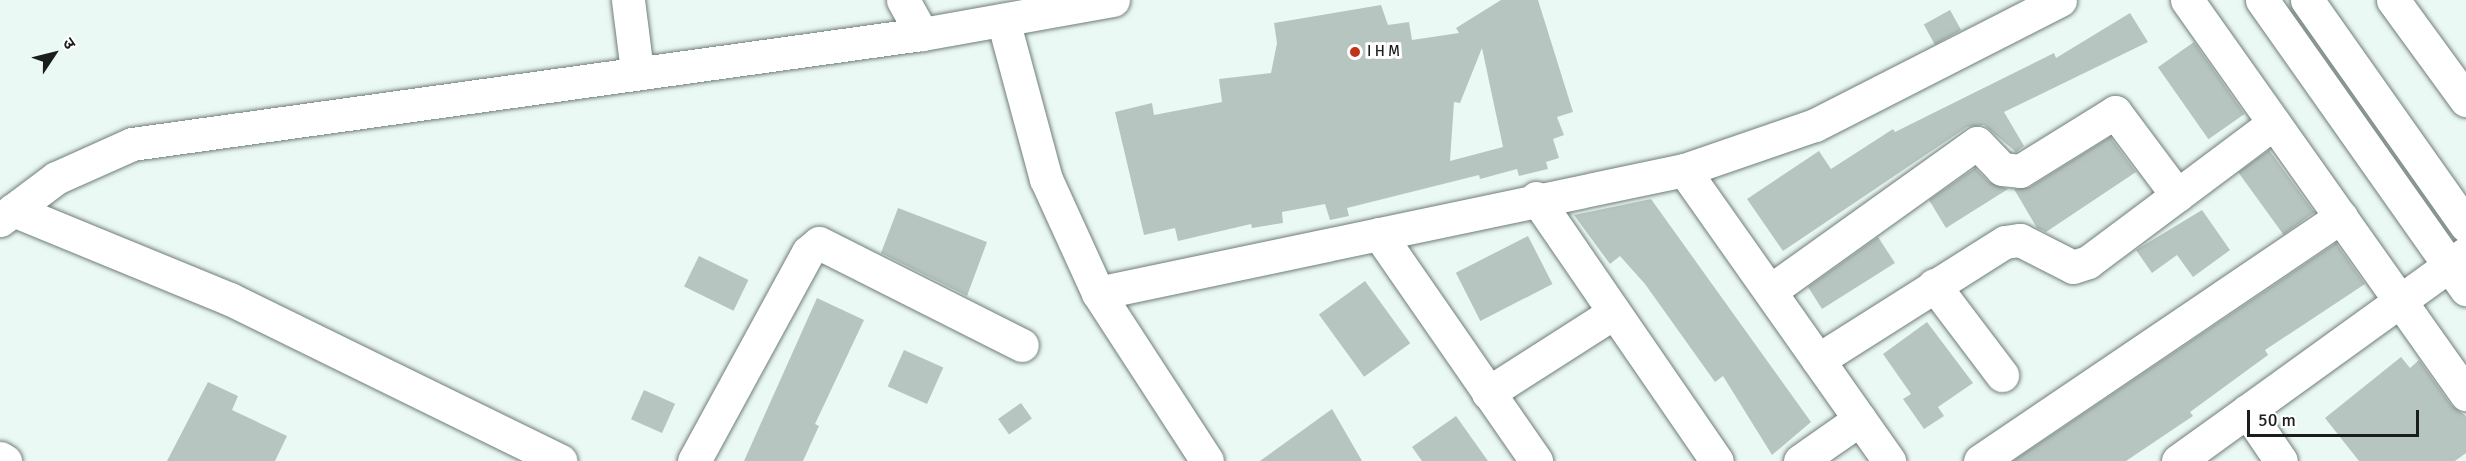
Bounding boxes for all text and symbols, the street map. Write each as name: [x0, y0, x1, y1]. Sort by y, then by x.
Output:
north arrow: [24, 24, 84, 84]
text: उ: [58, 34, 80, 53]
place label: I H M: [1367, 43, 1400, 61]
marker: I H M: [1348, 45, 1362, 59]
scale bar: [2250, 398, 2422, 436]
text: 50 m: [2258, 409, 2296, 431]

